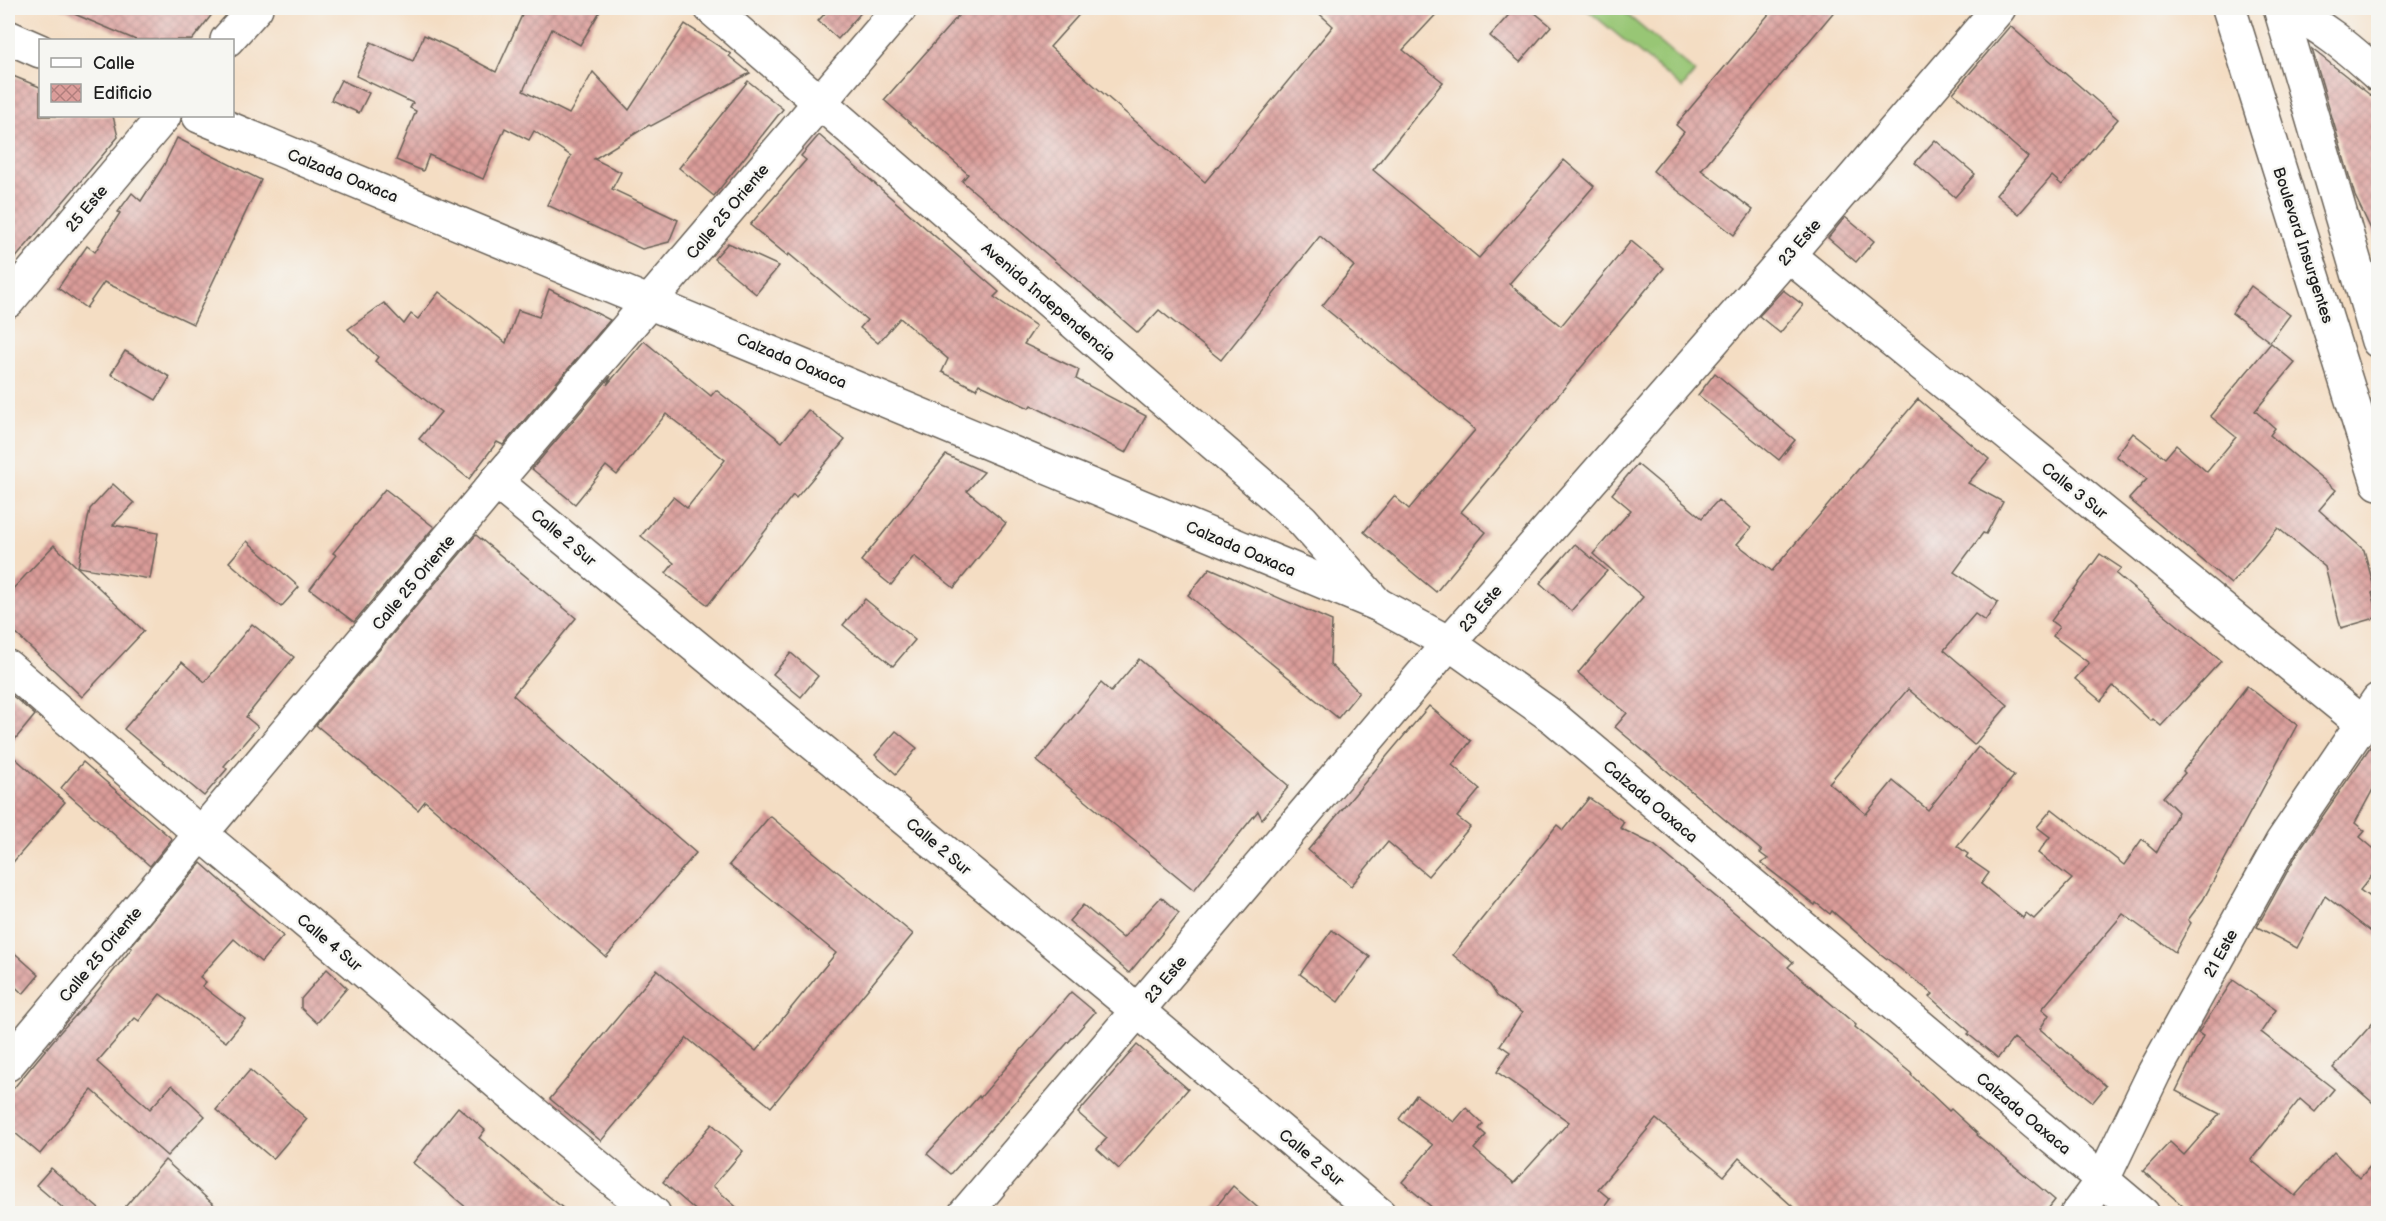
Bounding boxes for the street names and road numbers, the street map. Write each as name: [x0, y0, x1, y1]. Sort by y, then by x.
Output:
street label: Calzada Oaxaca: [284, 146, 401, 207]
street label: Calle 25 Oriente: [683, 160, 774, 263]
street label: Boulevard Insurgentes: [2268, 165, 2337, 326]
street label: 25 Este: [62, 181, 113, 236]
street label: 23 Este: [1775, 215, 1826, 270]
street label: Avenida Independencia: [977, 239, 1119, 365]
street label: Calzada Oaxaca: [734, 330, 849, 393]
street label: Calle 3 Sur: [2037, 459, 2111, 524]
street label: Calle 2 Sur: [527, 505, 600, 571]
street label: Calzada Oaxaca: [1183, 518, 1298, 581]
street label: Calle 25 Oriente: [369, 531, 460, 634]
street label: 23 Este: [1456, 581, 1507, 636]
street label: Calzada Oaxaca: [1599, 757, 1701, 847]
street label: Calle 2 Sur: [902, 814, 975, 880]
street label: Calle 25 Oriente: [56, 903, 147, 1006]
street label: Calle 4 Sur: [293, 910, 366, 976]
street label: 21 Este: [2200, 926, 2242, 981]
street label: 23 Este: [1141, 952, 1192, 1007]
street label: Calzada Oaxaca: [1972, 1069, 2074, 1159]
street label: Calle 2 Sur: [1275, 1125, 1348, 1191]

